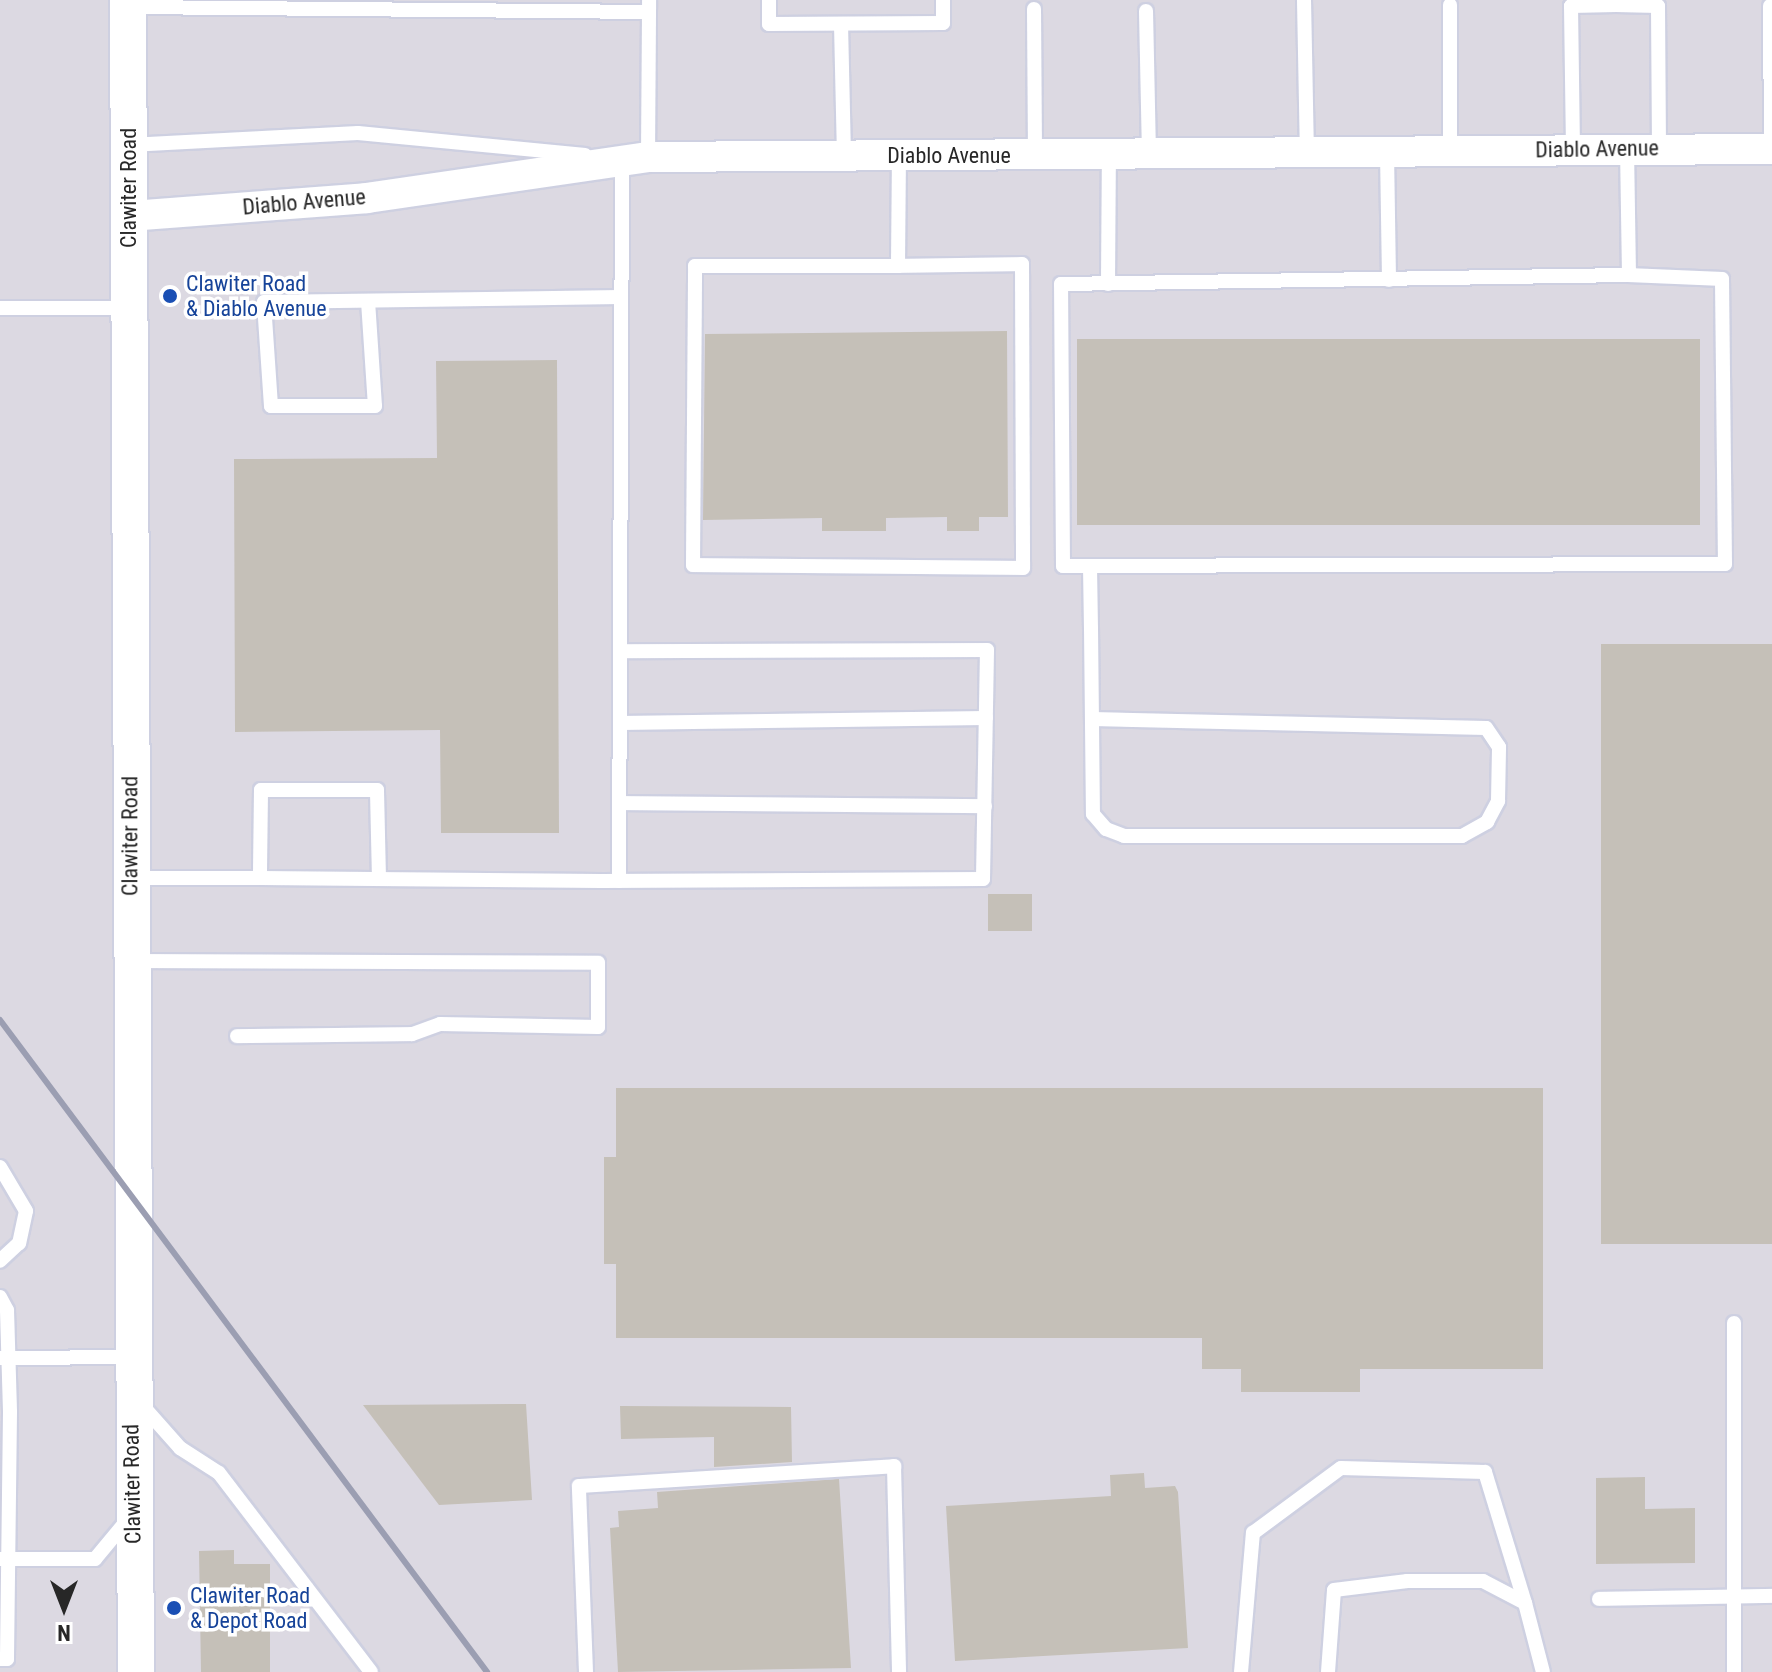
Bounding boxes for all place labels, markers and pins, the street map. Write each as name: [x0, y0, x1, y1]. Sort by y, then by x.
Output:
place label: Clawiter Road & Diablo Avenue: [186, 270, 326, 322]
marker: Clawiter Road & Diablo Avenue: [161, 287, 179, 305]
place label: Clawiter Road & Depot Road: [190, 1582, 310, 1634]
marker: Clawiter Road & Depot Road: [165, 1599, 183, 1617]

